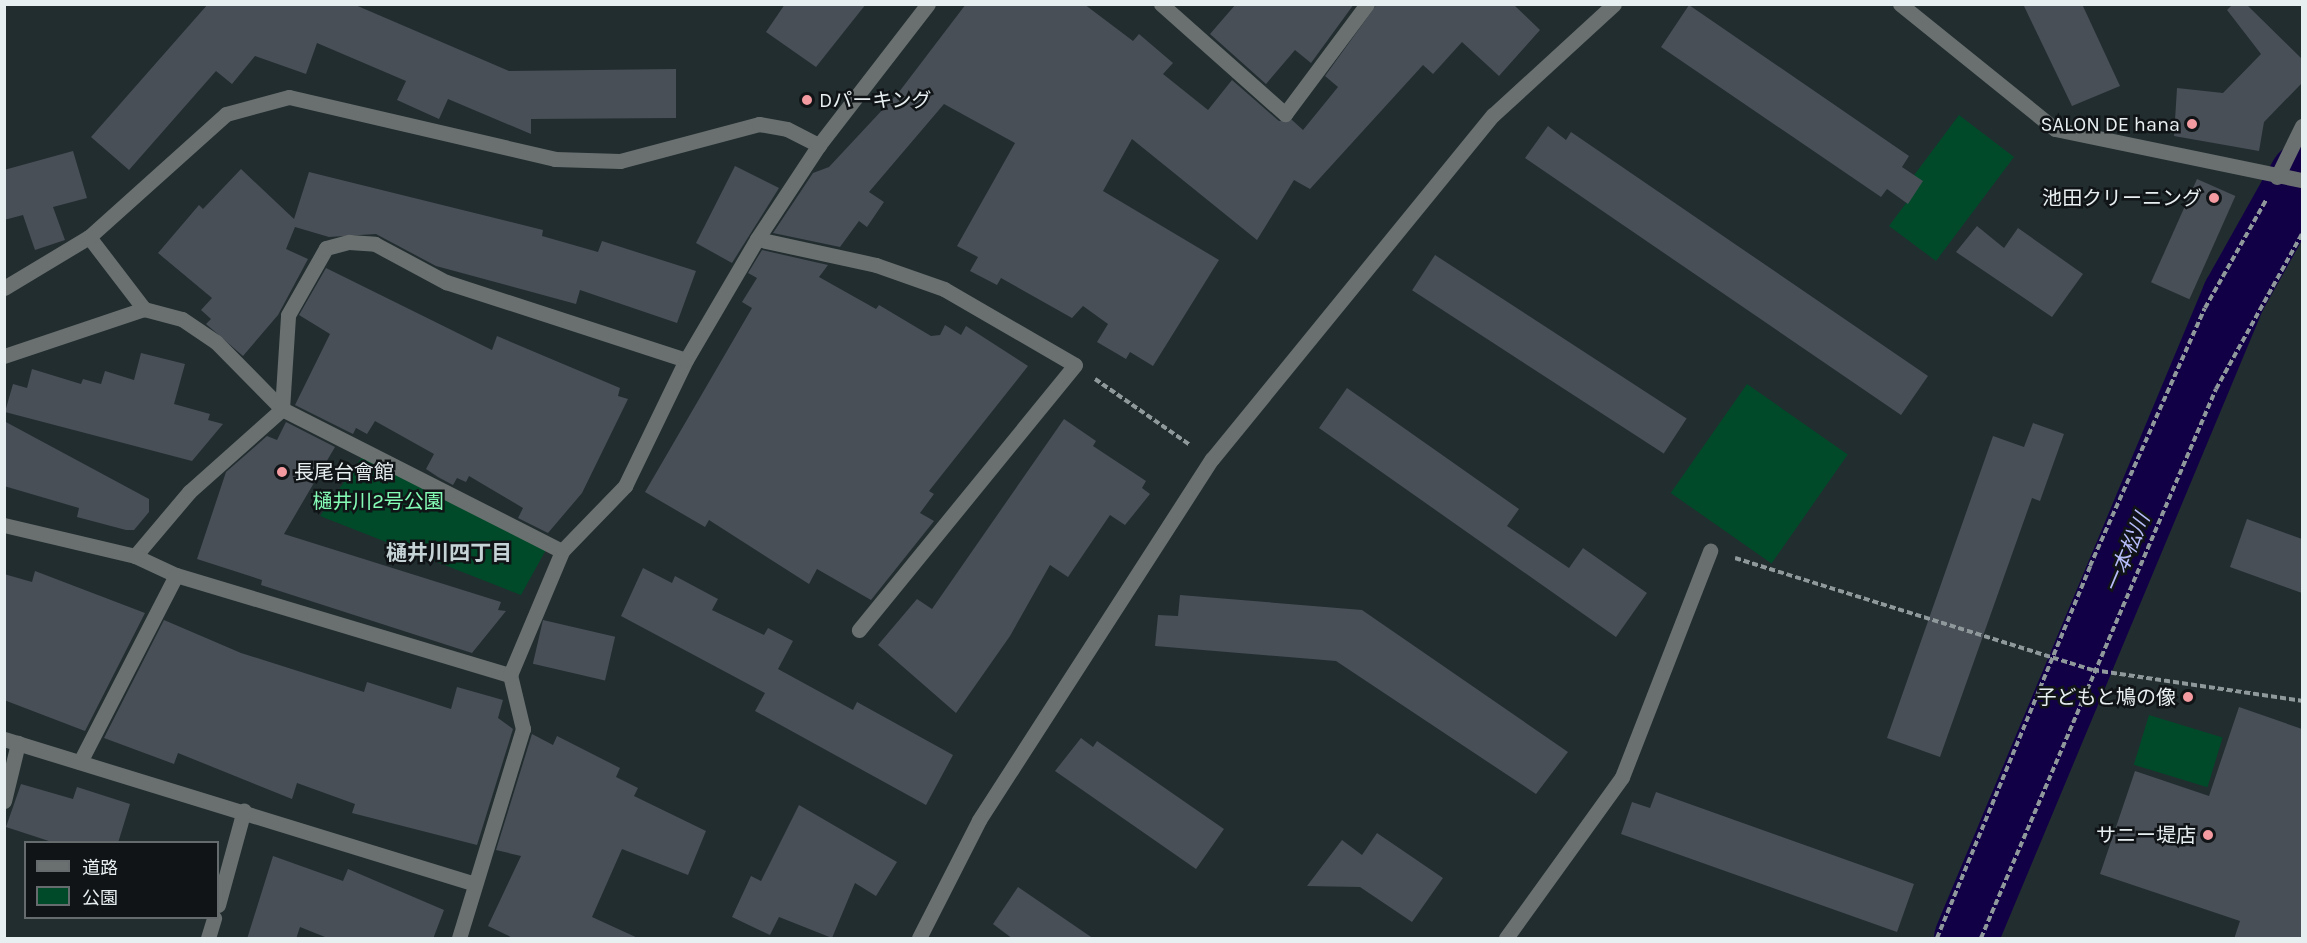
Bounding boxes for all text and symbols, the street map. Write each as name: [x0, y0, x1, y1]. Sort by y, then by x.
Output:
place label: Dパーキング: [819, 88, 932, 112]
marker: Dパーキング: [800, 93, 814, 107]
place label: SALON DE hana: [2040, 112, 2180, 136]
marker: SALON DE hana: [2185, 117, 2199, 131]
place label: 池田クリーニング: [2042, 186, 2202, 210]
marker: 池田クリーニング: [2207, 191, 2221, 205]
place label: 長尾台會館: [294, 460, 394, 484]
marker: 長尾台會館: [275, 465, 289, 479]
park label: 樋井川2号公園: [312, 489, 444, 513]
water label: 一本松川: [2099, 509, 2155, 597]
district label: 樋井川四丁目: [386, 540, 512, 566]
place label: 子どもと鳩の像: [2036, 685, 2176, 709]
marker: 子どもと鳩の像: [2181, 690, 2195, 704]
place label: サニー堤店: [2096, 823, 2196, 847]
marker: サニー堤店: [2201, 828, 2215, 842]
legend: [24, 841, 219, 919]
text: 道路: [82, 857, 118, 879]
text: 公園: [82, 887, 118, 909]

